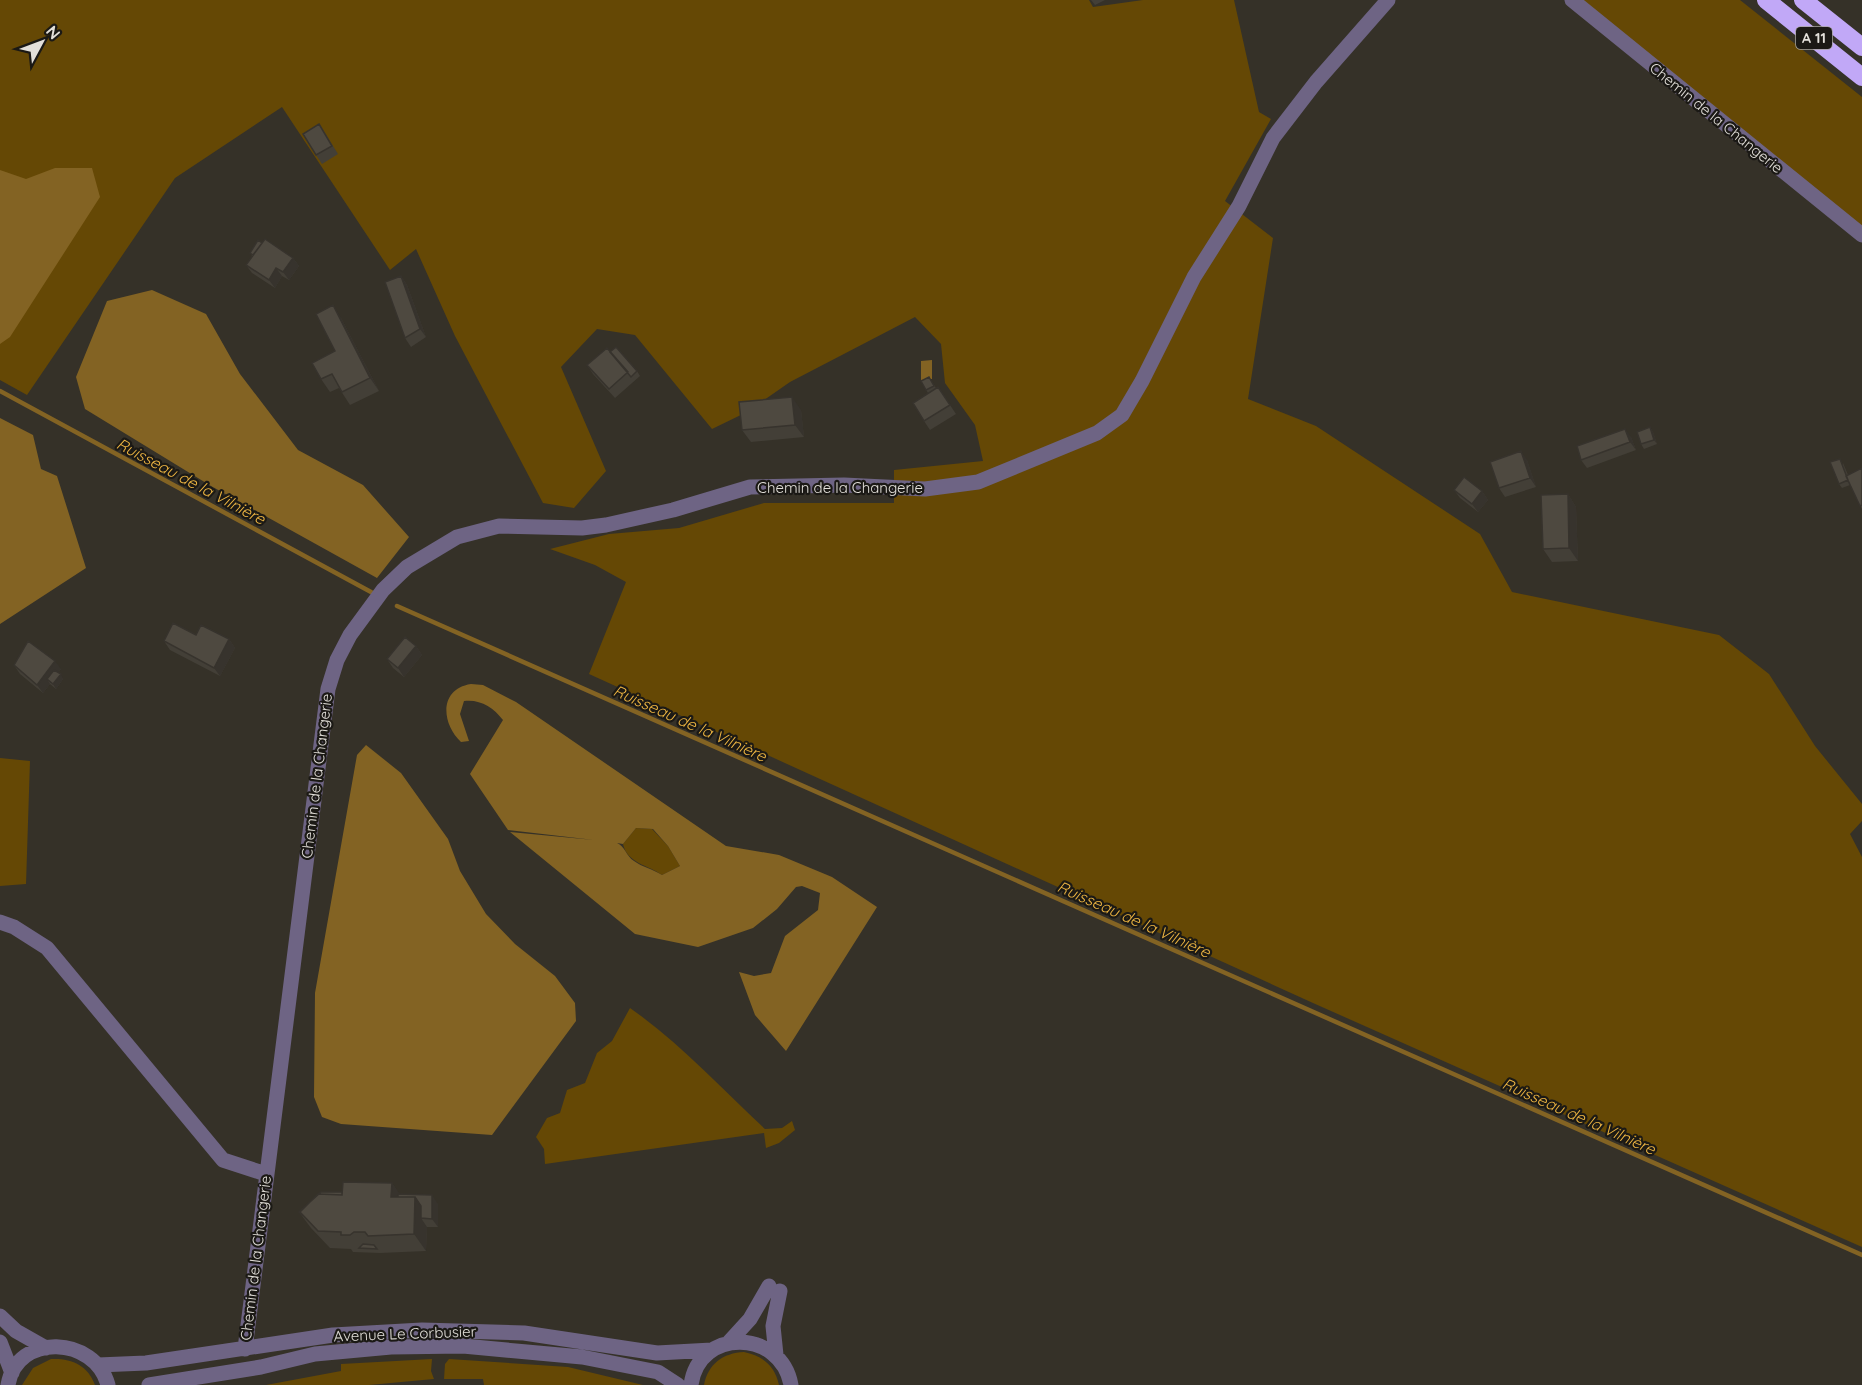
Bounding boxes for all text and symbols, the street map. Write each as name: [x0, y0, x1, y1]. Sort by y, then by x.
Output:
north arrow: [12, 12, 72, 72]
text: N: [42, 21, 65, 43]
road number: A 11: [1796, 27, 1832, 49]
street label: Chemin de la Changerie: [1646, 58, 1787, 177]
water label: Ruisseau de la Vilnière: [113, 433, 270, 529]
street label: Chemin de la Changerie: [757, 478, 923, 497]
water label: Ruisseau de la Vilnière: [610, 680, 770, 766]
street label: Chemin de la Changerie: [297, 692, 336, 859]
water label: Ruisseau de la Vilnière: [1054, 876, 1214, 962]
water label: Ruisseau de la Vilnière: [1499, 1073, 1659, 1159]
street label: Chemin de la Changerie: [236, 1174, 275, 1341]
street label: Avenue Le Corbusier: [333, 1322, 477, 1345]

